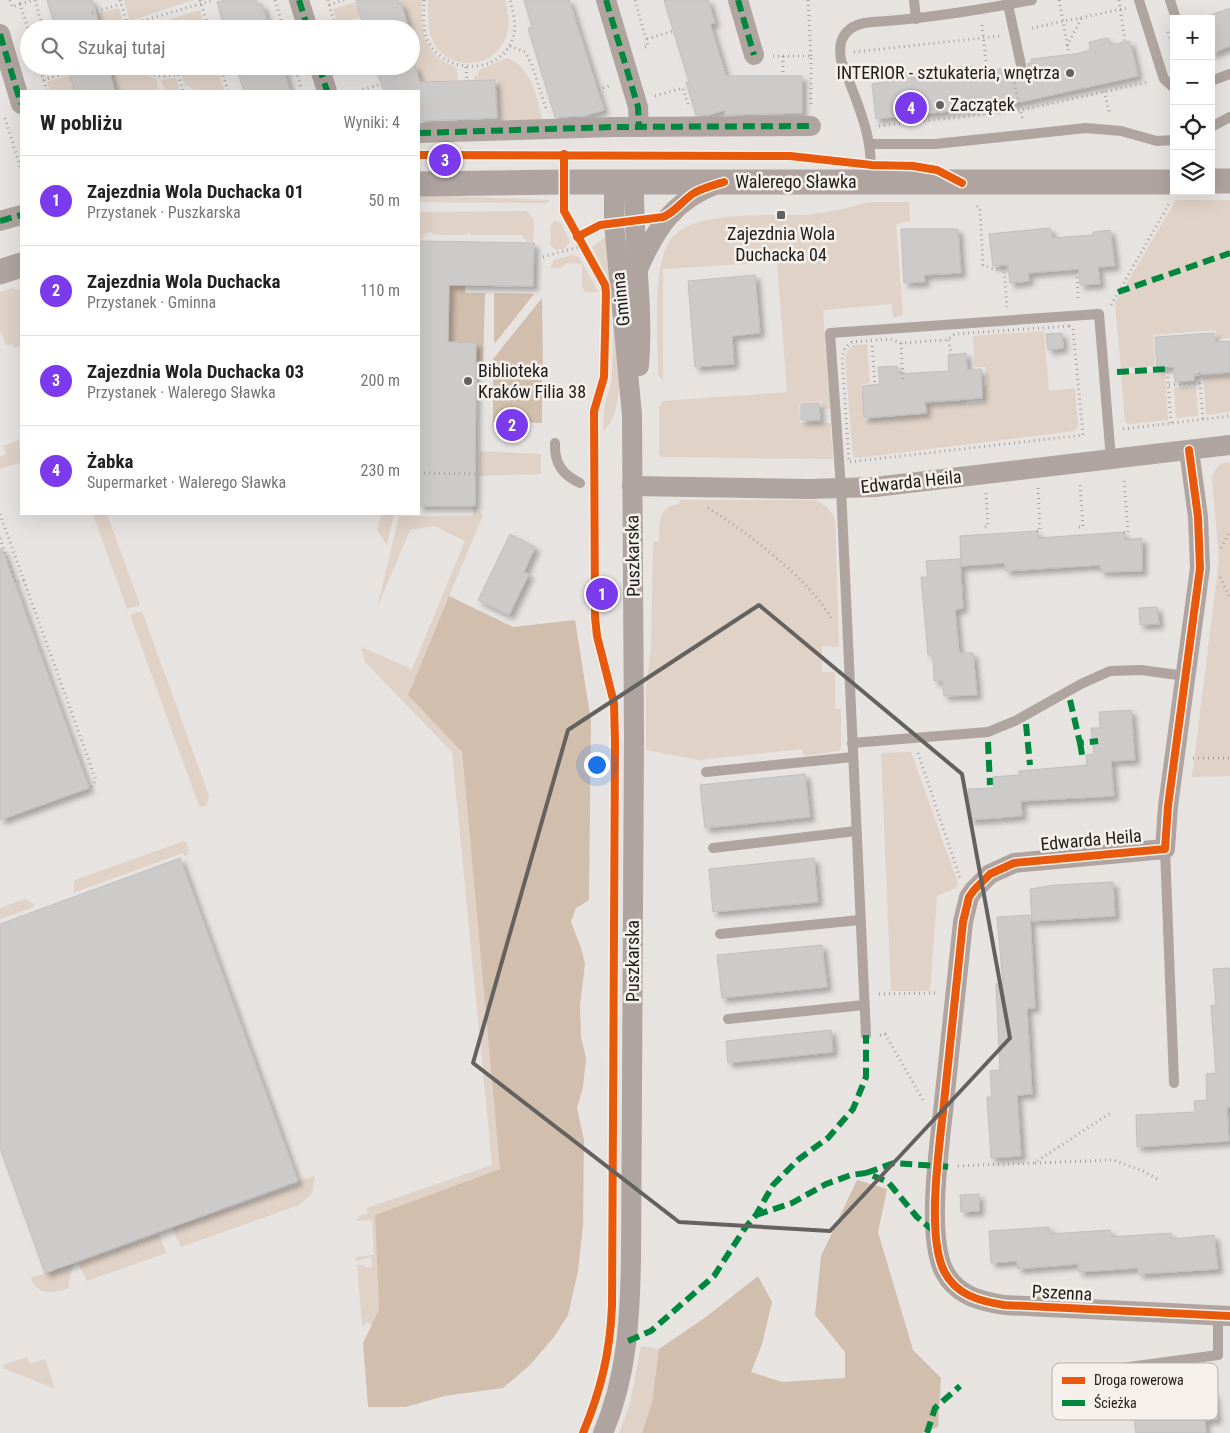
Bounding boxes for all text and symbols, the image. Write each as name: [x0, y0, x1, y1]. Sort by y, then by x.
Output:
map controls: [1170, 15, 1215, 195]
button: +: [1170, 15, 1215, 60]
search box: [20, 20, 420, 75]
icon: search: [38, 34, 66, 62]
text: Szukaj tutaj: [78, 36, 165, 59]
button: −: [1170, 60, 1215, 105]
place label: INTERIOR - sztukateria, wnętrza: [836, 62, 1060, 83]
marker: INTERIOR - sztukateria, wnętrza: [1064, 67, 1076, 79]
pin: 4: [895, 89, 927, 127]
place label: Zaczątek: [950, 94, 1015, 115]
marker: Zaczątek: [934, 99, 946, 111]
button: locate: [1170, 105, 1215, 150]
text: W pobliżu: [40, 111, 122, 135]
text: Wyniki: 4: [344, 113, 400, 132]
pin: 3: [429, 141, 461, 179]
button: layers: [1170, 150, 1215, 195]
street label: Walerego Sławka: [735, 171, 857, 192]
text: Zajezdnia Wola Duchacka 01: [87, 180, 304, 203]
text: 1: [52, 191, 60, 210]
text: 50 m: [368, 191, 400, 210]
text: Przystanek · Puszkarska: [87, 203, 241, 222]
marker: Zajezdnia Wola Duchacka 04: [775, 209, 787, 221]
place label: Zajezdnia Wola Duchacka 04: [727, 223, 835, 265]
text: Zajezdnia Wola Duchacka: [87, 270, 281, 293]
street label: Gminna: [607, 271, 634, 327]
text: 2: [52, 281, 60, 300]
text: 110 m: [361, 281, 400, 300]
text: Przystanek · Gminna: [87, 293, 216, 312]
text: Zajezdnia Wola Duchacka 03: [87, 360, 304, 383]
place label: Biblioteka Kraków Filia 38: [478, 360, 586, 402]
text: 3: [52, 371, 60, 390]
text: 200 m: [361, 371, 400, 390]
marker: Biblioteka Kraków Filia 38: [462, 375, 474, 387]
text: Przystanek · Walerego Sławka: [87, 383, 276, 402]
pin: 2: [496, 406, 528, 444]
text: Żabka: [87, 450, 133, 473]
text: 4: [52, 461, 60, 480]
text: 230 m: [361, 461, 400, 480]
street label: Edwarda Heila: [859, 466, 963, 497]
text: Supermarket · Walerego Sławka: [87, 473, 286, 492]
street label: Puszkarska: [621, 515, 644, 597]
pin: 1: [586, 575, 618, 613]
your location: [584, 752, 610, 778]
street label: Edwarda Heila: [1039, 825, 1142, 854]
street label: Puszkarska: [622, 920, 643, 1002]
street label: Pszenna: [1031, 1280, 1093, 1305]
legend: [1052, 1363, 1218, 1420]
text: Droga rowerowa: [1094, 1372, 1184, 1388]
text: Ścieżka: [1094, 1394, 1137, 1411]

